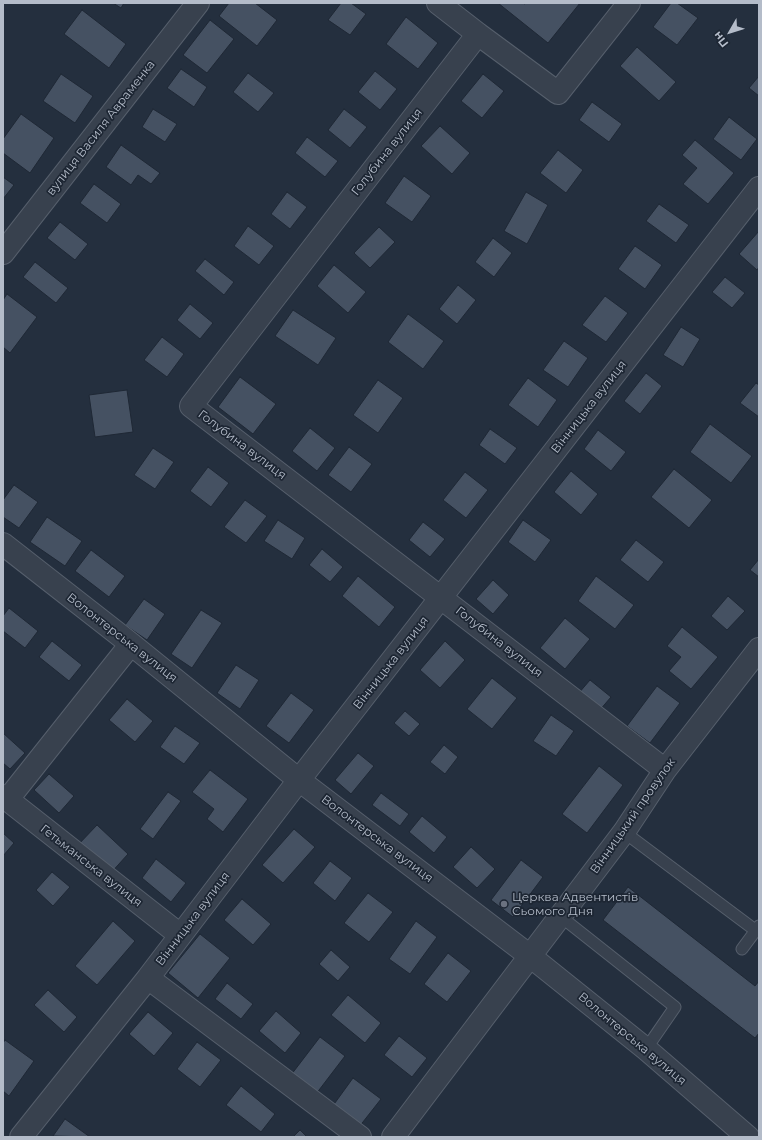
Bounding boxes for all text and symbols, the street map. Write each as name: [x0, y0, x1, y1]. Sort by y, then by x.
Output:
north arrow: [710, 12, 750, 52]
text: Пн: [710, 29, 731, 50]
street label: вулиця Василя Авраменка: [44, 58, 158, 198]
street label: Голубина вулиця: [348, 106, 426, 198]
street label: Вінницька вулиця: [548, 358, 630, 456]
street label: Голубина вулиця: [195, 407, 289, 483]
street label: Волонтерська вулиця: [64, 590, 180, 686]
street label: Голубина вулиця: [453, 603, 545, 681]
street label: Вінницька вулиця: [350, 614, 432, 712]
street label: Вінницький провулок: [587, 755, 679, 877]
street label: Волонтерська вулиця: [318, 792, 436, 886]
street label: Гетьманська вулиця: [37, 822, 145, 910]
street label: Вінницька вулиця: [153, 869, 233, 969]
place label: Церква Адвентистів Сьомого Дня: [512, 890, 638, 918]
marker: Церква Адвентистів Сьомого Дня: [499, 899, 509, 909]
street label: Волонтерська вулиця: [575, 990, 689, 1088]

